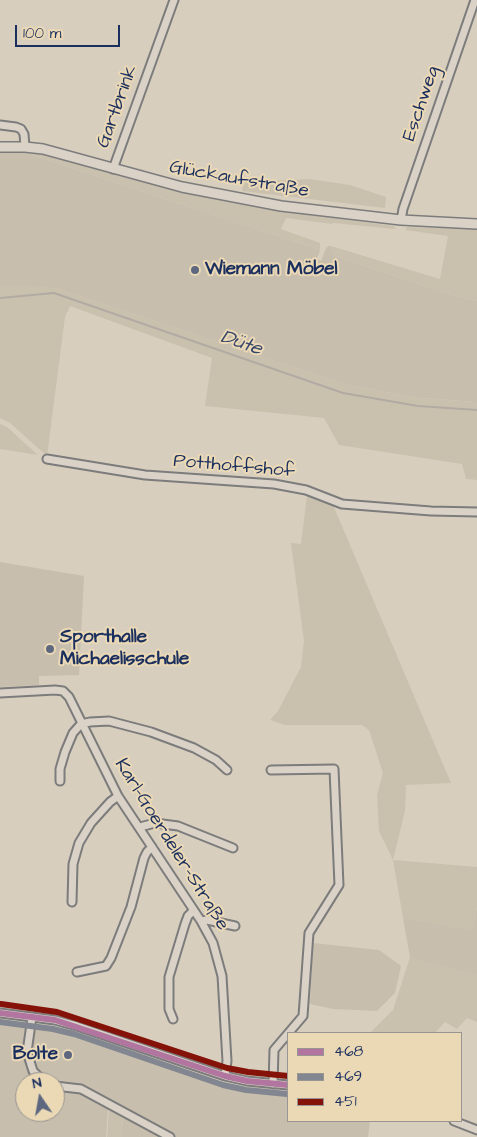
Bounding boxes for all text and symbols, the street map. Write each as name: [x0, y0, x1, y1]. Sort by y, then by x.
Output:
scale bar: [18, 15, 122, 47]
text: 100 m: [23, 23, 62, 44]
street label: Gartbrink: [93, 63, 143, 151]
street label: Eschweg: [399, 64, 445, 144]
street label: Glückaufstraße: [167, 157, 311, 203]
place label: Wiemann Möbel: [205, 259, 337, 281]
marker: Wiemann Möbel: [189, 264, 201, 276]
water label: Düte: [217, 326, 265, 362]
street label: Potthoffshof: [172, 450, 296, 484]
place label: Sporthalle Michaelisschule: [60, 627, 189, 671]
marker: Sporthalle Michaelisschule: [44, 643, 56, 655]
street label: Karl-Goerdeler-Straße: [109, 755, 233, 935]
legend: [287, 1032, 462, 1122]
text: 468: [334, 1041, 363, 1062]
place label: Bolte: [13, 1044, 58, 1066]
marker: Bolte: [62, 1049, 74, 1061]
text: 469: [334, 1066, 362, 1087]
north arrow: [15, 1072, 65, 1122]
text: N: [31, 1073, 43, 1094]
text: 451: [334, 1091, 357, 1112]

